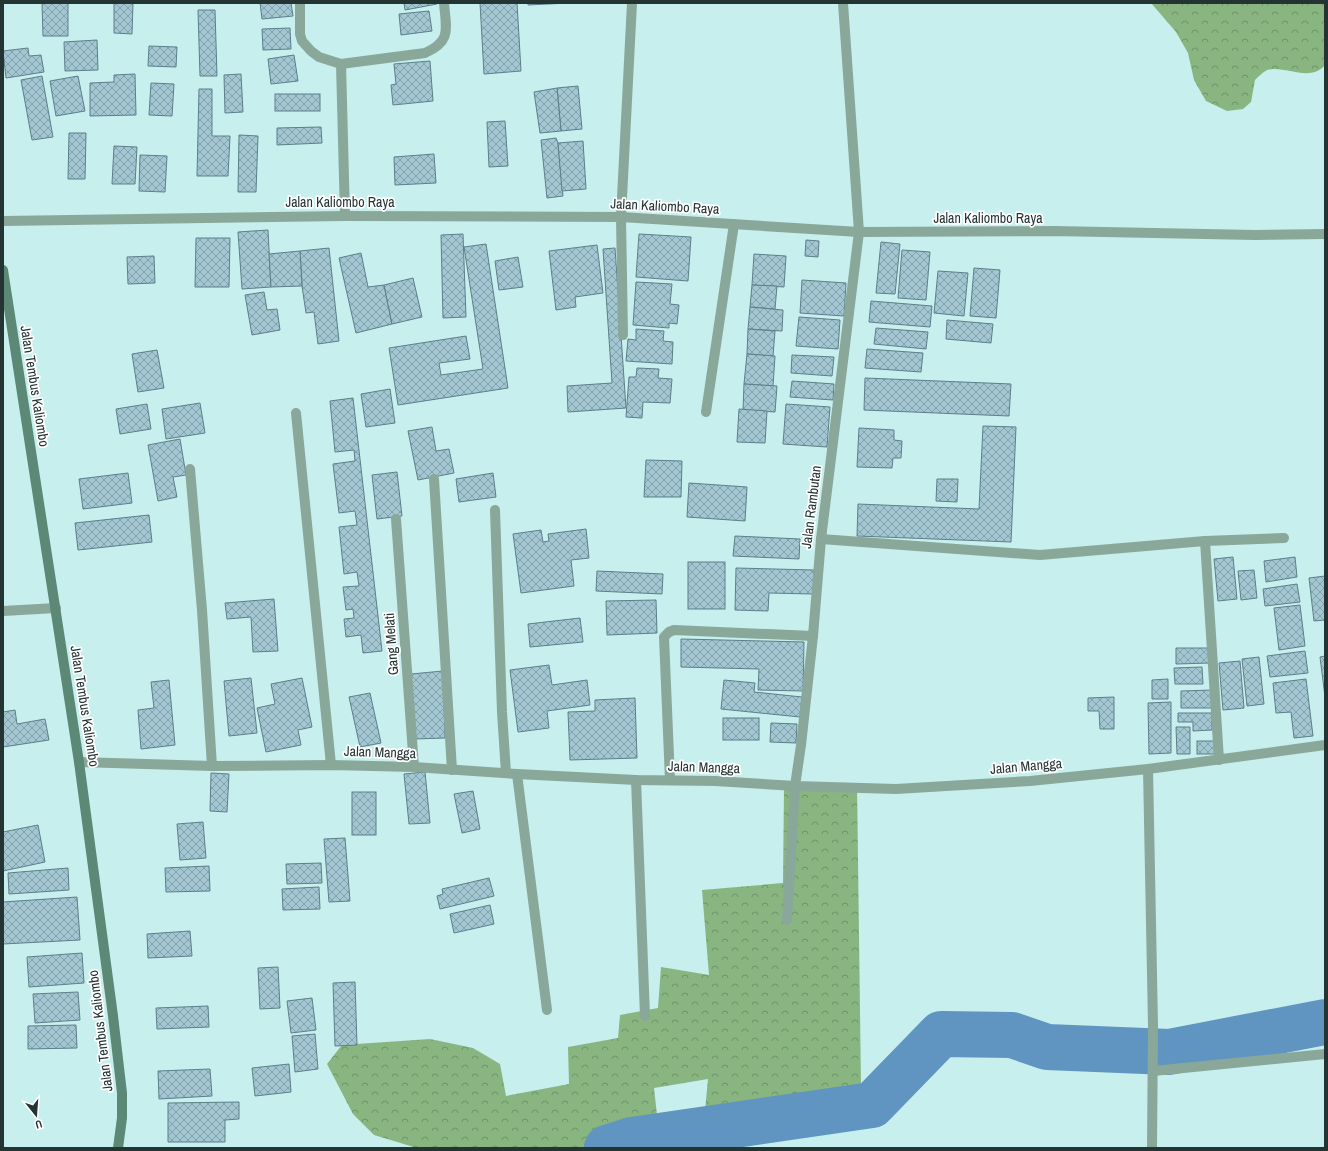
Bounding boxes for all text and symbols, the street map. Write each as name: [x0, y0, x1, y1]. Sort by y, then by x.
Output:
street label: Jalan Kaliombo Raya: [285, 193, 395, 211]
street label: Jalan Kaliombo Raya: [610, 194, 721, 218]
street label: Jalan Kaliombo Raya: [933, 209, 1043, 227]
street label: Jalan Tembus Kaliombo: [17, 324, 53, 448]
street label: Jalan Rambutan: [797, 464, 825, 550]
street label: Gang Melati: [380, 612, 402, 676]
street label: Jalan Tembus Kaliombo: [67, 644, 103, 768]
street label: Jalan Mangga: [344, 742, 417, 762]
street label: Jalan Mangga: [989, 754, 1063, 778]
street label: Jalan Mangga: [668, 757, 741, 777]
street label: Jalan Tembus Kaliombo: [84, 969, 116, 1093]
north arrow: [16, 1095, 56, 1135]
text: U: [34, 1117, 44, 1132]

